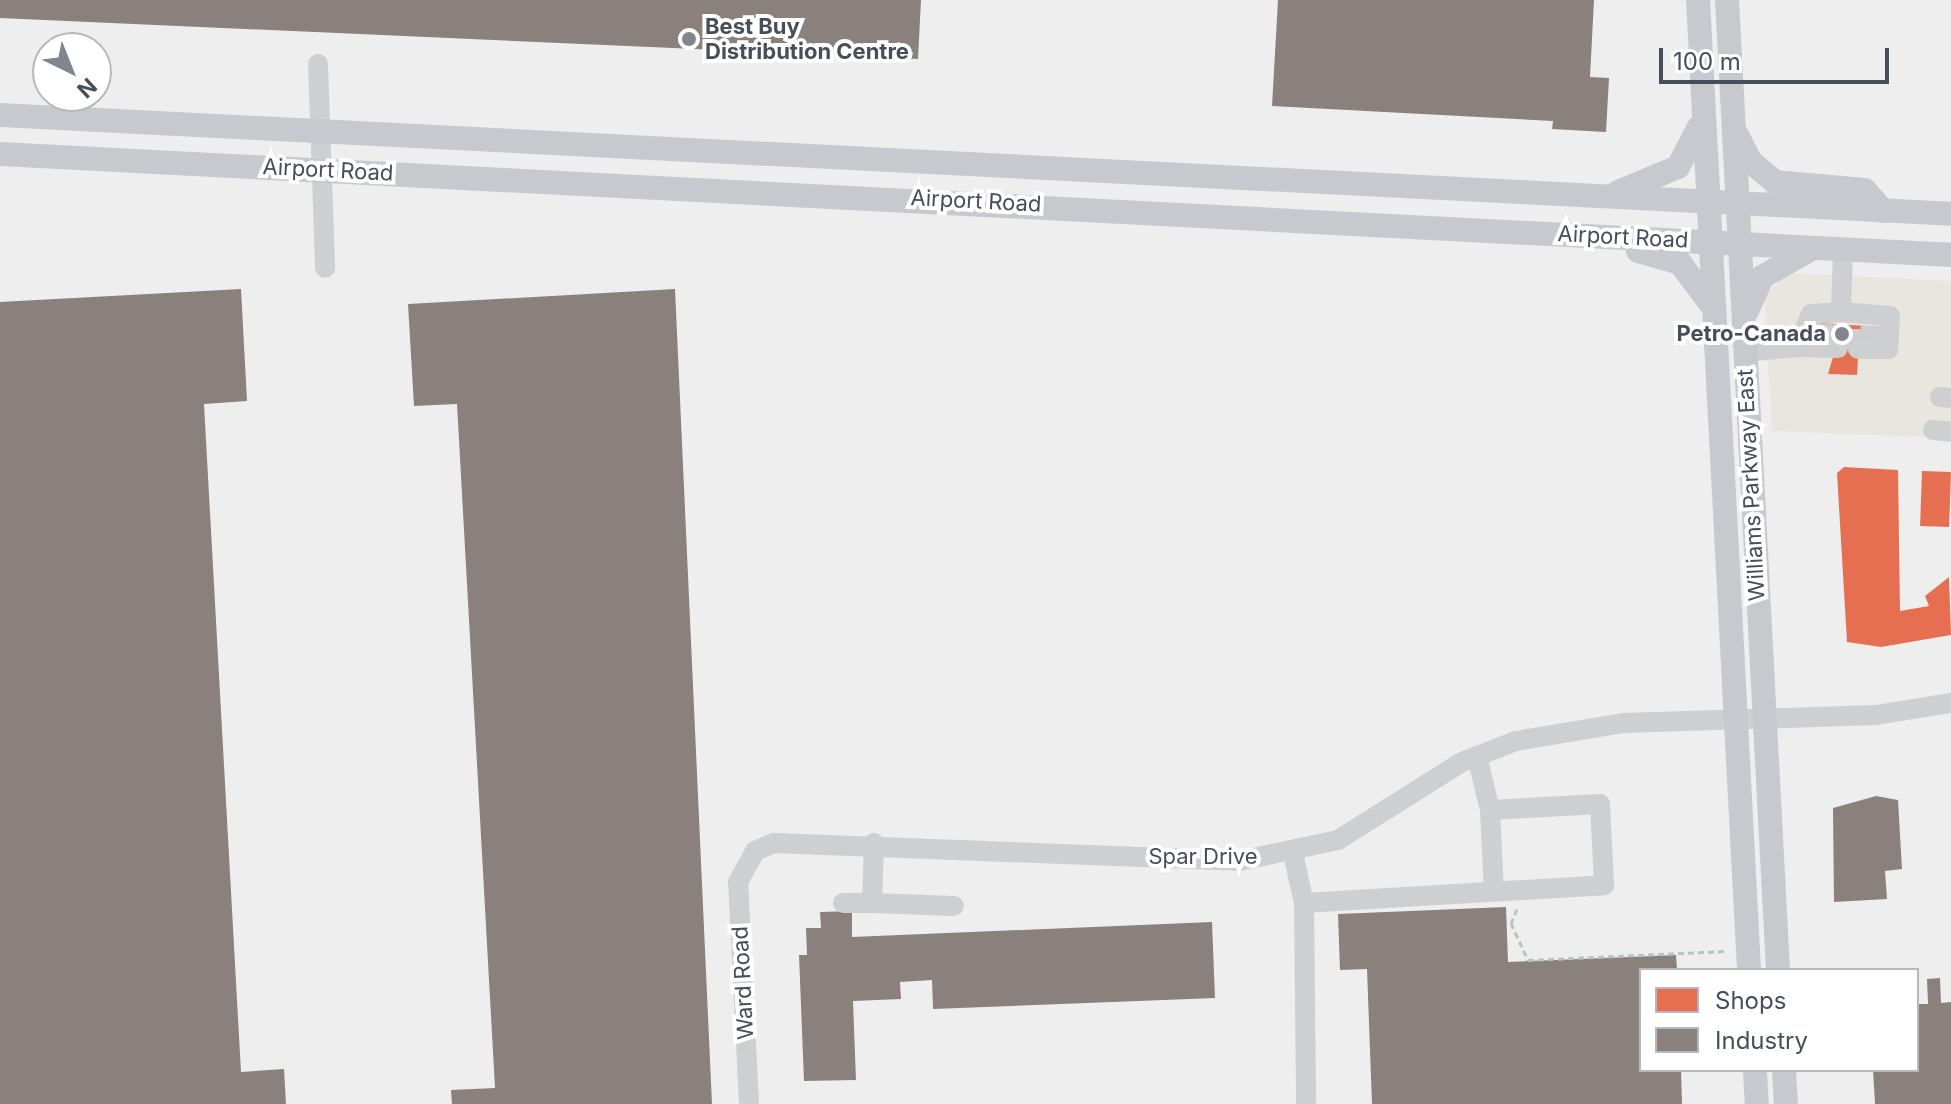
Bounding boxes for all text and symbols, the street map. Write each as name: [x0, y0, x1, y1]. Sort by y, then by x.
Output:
place label: Best Buy Distribution Centre: [705, 13, 909, 64]
marker: Best Buy Distribution Centre: [680, 30, 698, 48]
north arrow: [32, 32, 112, 112]
scale bar: [1663, 32, 1893, 82]
text: 100 m: [1673, 47, 1741, 76]
text: N: [72, 73, 102, 103]
street label: Airport Road: [262, 153, 394, 187]
street label: Airport Road: [910, 184, 1042, 218]
street label: Airport Road: [1557, 220, 1689, 254]
place label: Petro-Canada: [1676, 321, 1826, 347]
marker: Petro-Canada: [1833, 325, 1851, 343]
street label: Williams Parkway East: [1732, 368, 1770, 602]
street label: Spar Drive: [1148, 844, 1258, 870]
street label: Ward Road: [727, 926, 759, 1040]
legend: [1639, 968, 1919, 1072]
text: Shops: [1715, 986, 1786, 1015]
text: Industry: [1715, 1026, 1808, 1055]

